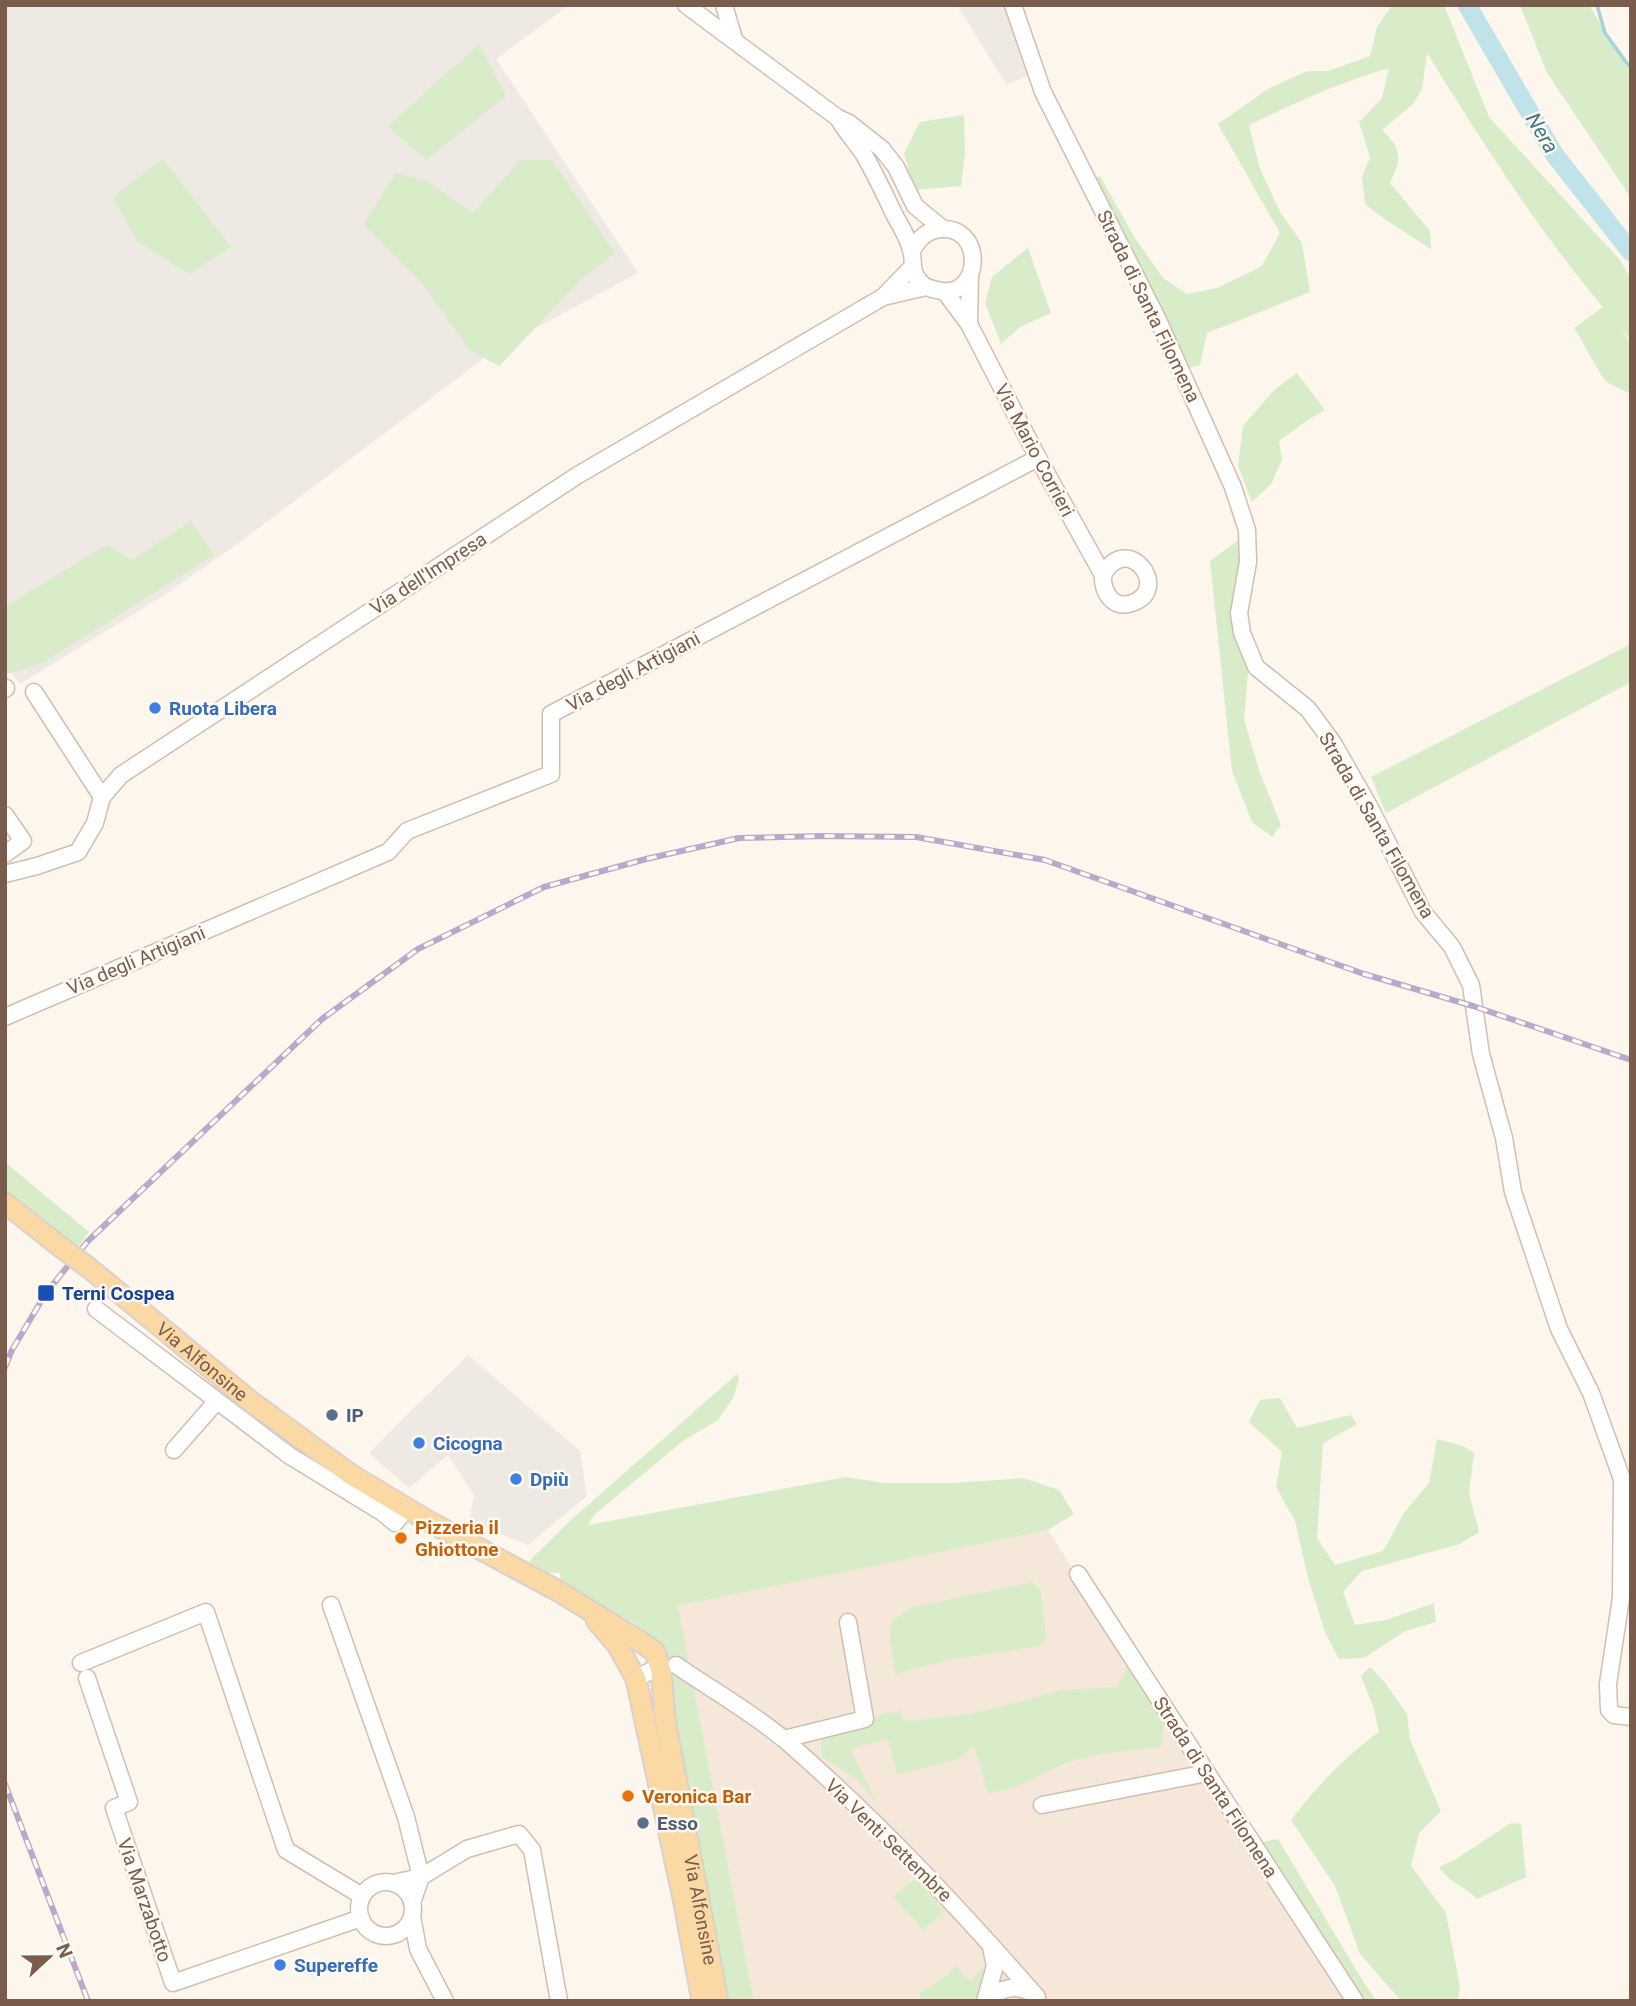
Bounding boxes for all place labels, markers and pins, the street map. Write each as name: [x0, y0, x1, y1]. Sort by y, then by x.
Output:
place label: Ruota Libera: [169, 697, 277, 720]
marker: Ruota Libera: [147, 700, 163, 716]
place label: Terni Cospea: [62, 1282, 175, 1305]
marker: Terni Cospea: [36, 1283, 56, 1303]
place label: IP: [346, 1404, 364, 1427]
marker: IP: [324, 1407, 340, 1423]
place label: Cicogna: [433, 1432, 503, 1455]
marker: Cicogna: [411, 1435, 427, 1451]
place label: Dpiù: [530, 1468, 569, 1491]
marker: Dpiù: [508, 1471, 524, 1487]
place label: Pizzeria il Ghiottone: [415, 1516, 499, 1561]
marker: Pizzeria il Ghiottone: [393, 1530, 409, 1546]
place label: Veronica Bar: [642, 1785, 751, 1808]
marker: Veronica Bar: [620, 1788, 636, 1804]
place label: Esso: [657, 1812, 698, 1835]
marker: Esso: [635, 1815, 651, 1831]
place label: Supereffe: [294, 1954, 378, 1977]
marker: Supereffe: [272, 1957, 288, 1973]

